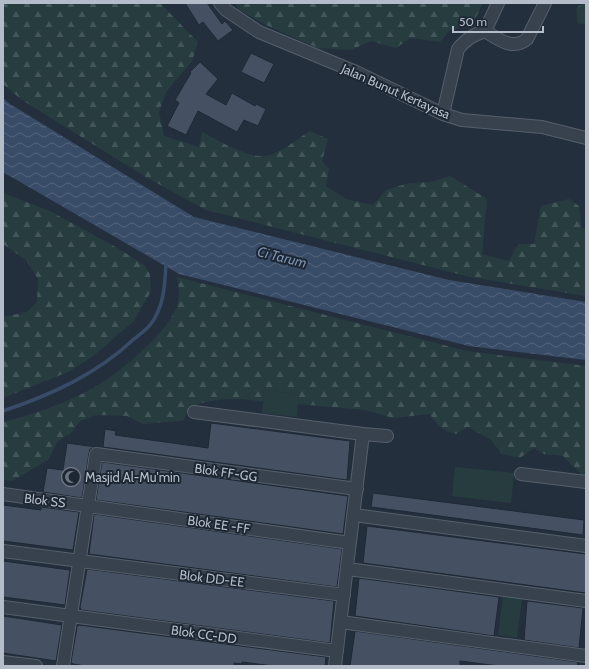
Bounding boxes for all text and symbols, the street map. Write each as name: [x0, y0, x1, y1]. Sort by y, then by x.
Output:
scale bar: [453, 8, 543, 34]
text: 50 m: [459, 14, 487, 29]
street label: Jalan Bunut Kertayasa: [338, 59, 453, 122]
water label: Ci Tarum: [255, 242, 309, 272]
street label: Blok FF-GG: [194, 460, 259, 484]
mosque icon: Masjid Al-Mu'min: [60, 466, 82, 488]
place label: Masjid Al-Mu'min: [85, 469, 180, 486]
street label: Blok SS: [23, 490, 67, 511]
street label: Blok EE -FF: [187, 512, 252, 536]
street label: Blok DD-EE: [179, 566, 245, 590]
street label: Blok CC-DD: [170, 621, 238, 647]

